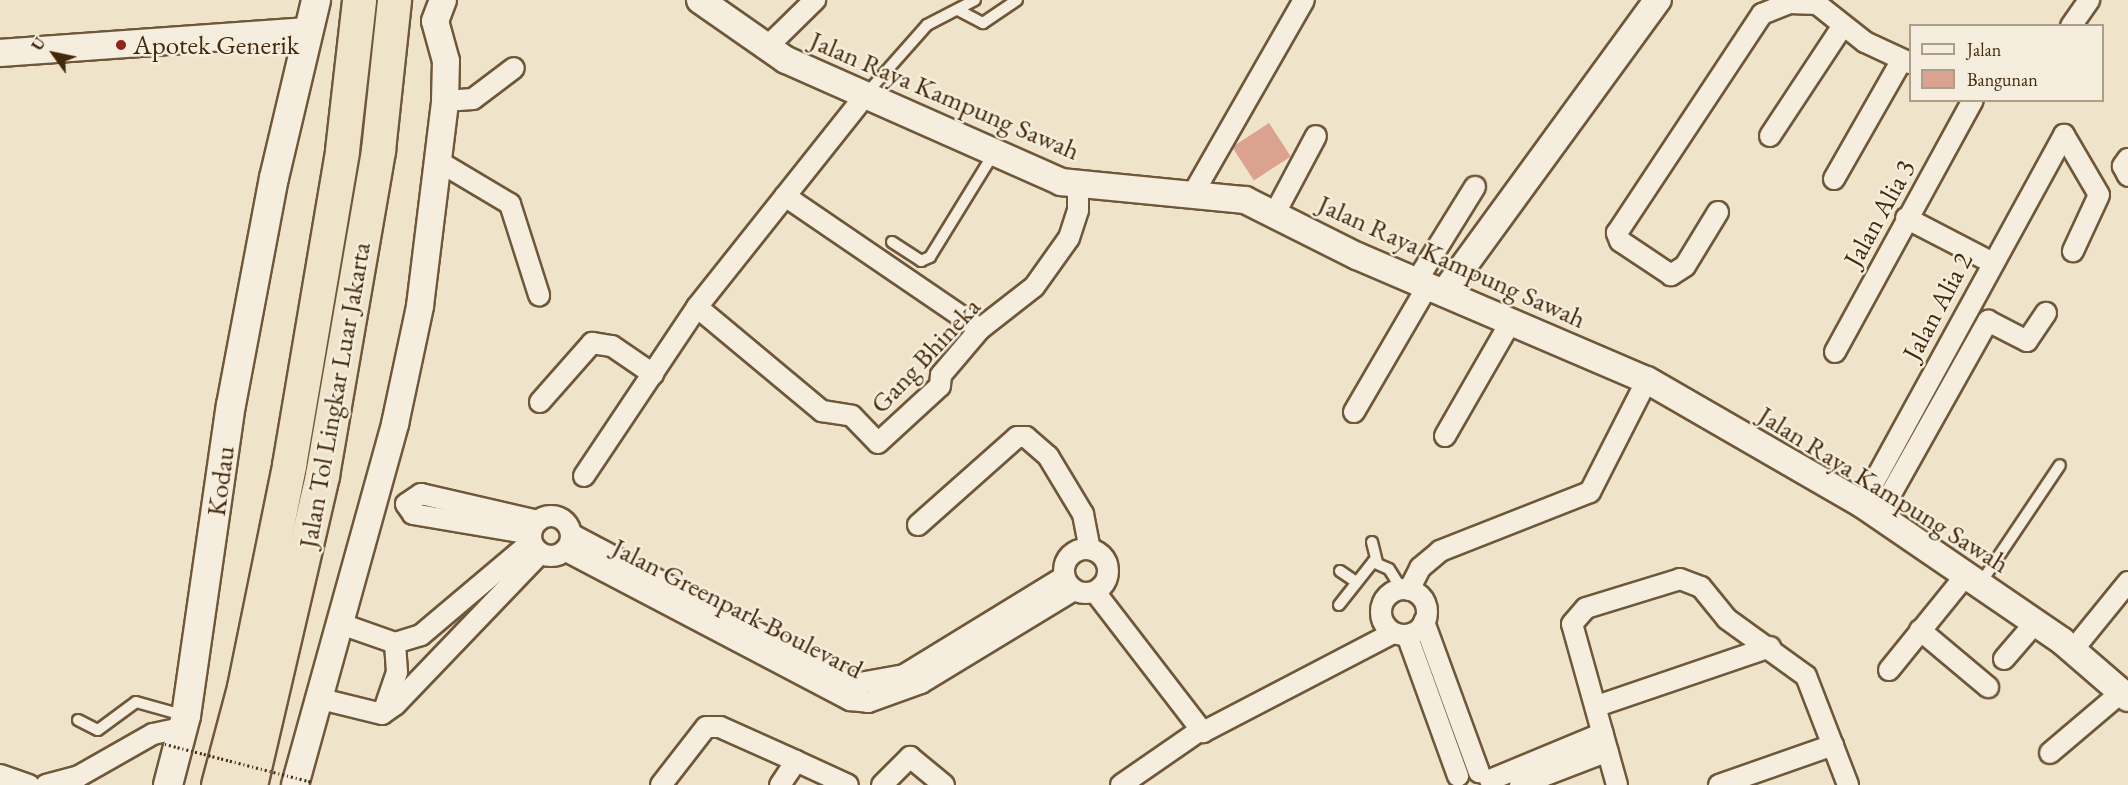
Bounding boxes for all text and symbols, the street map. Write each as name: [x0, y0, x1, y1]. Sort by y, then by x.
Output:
north arrow: [24, 24, 84, 84]
street label: Jalan Raya Kampung Sawah: [805, 24, 1085, 166]
legend: [1909, 24, 2104, 102]
place label: Apotek Generik: [133, 29, 299, 61]
text: U: [26, 33, 51, 55]
marker: Apotek Generik: [114, 38, 128, 52]
text: Jalan: [1967, 38, 2001, 61]
text: Bangunan: [1967, 68, 2038, 91]
street label: Jalan Alia 3: [1836, 154, 1922, 272]
street label: Jalan Raya Kampung Sawah: [1313, 187, 1591, 335]
street label: Jalan Tol Lingkar Luar Jakarta: [291, 240, 377, 550]
street label: Jalan Alia 2: [1895, 246, 1979, 366]
street label: Gang Bhineka: [863, 290, 987, 420]
street label: Jalan Raya Kampung Sawah: [1753, 399, 2015, 579]
street label: Kodau: [199, 444, 241, 518]
street label: Jalan Greenpark Boulevard: [607, 531, 869, 685]

